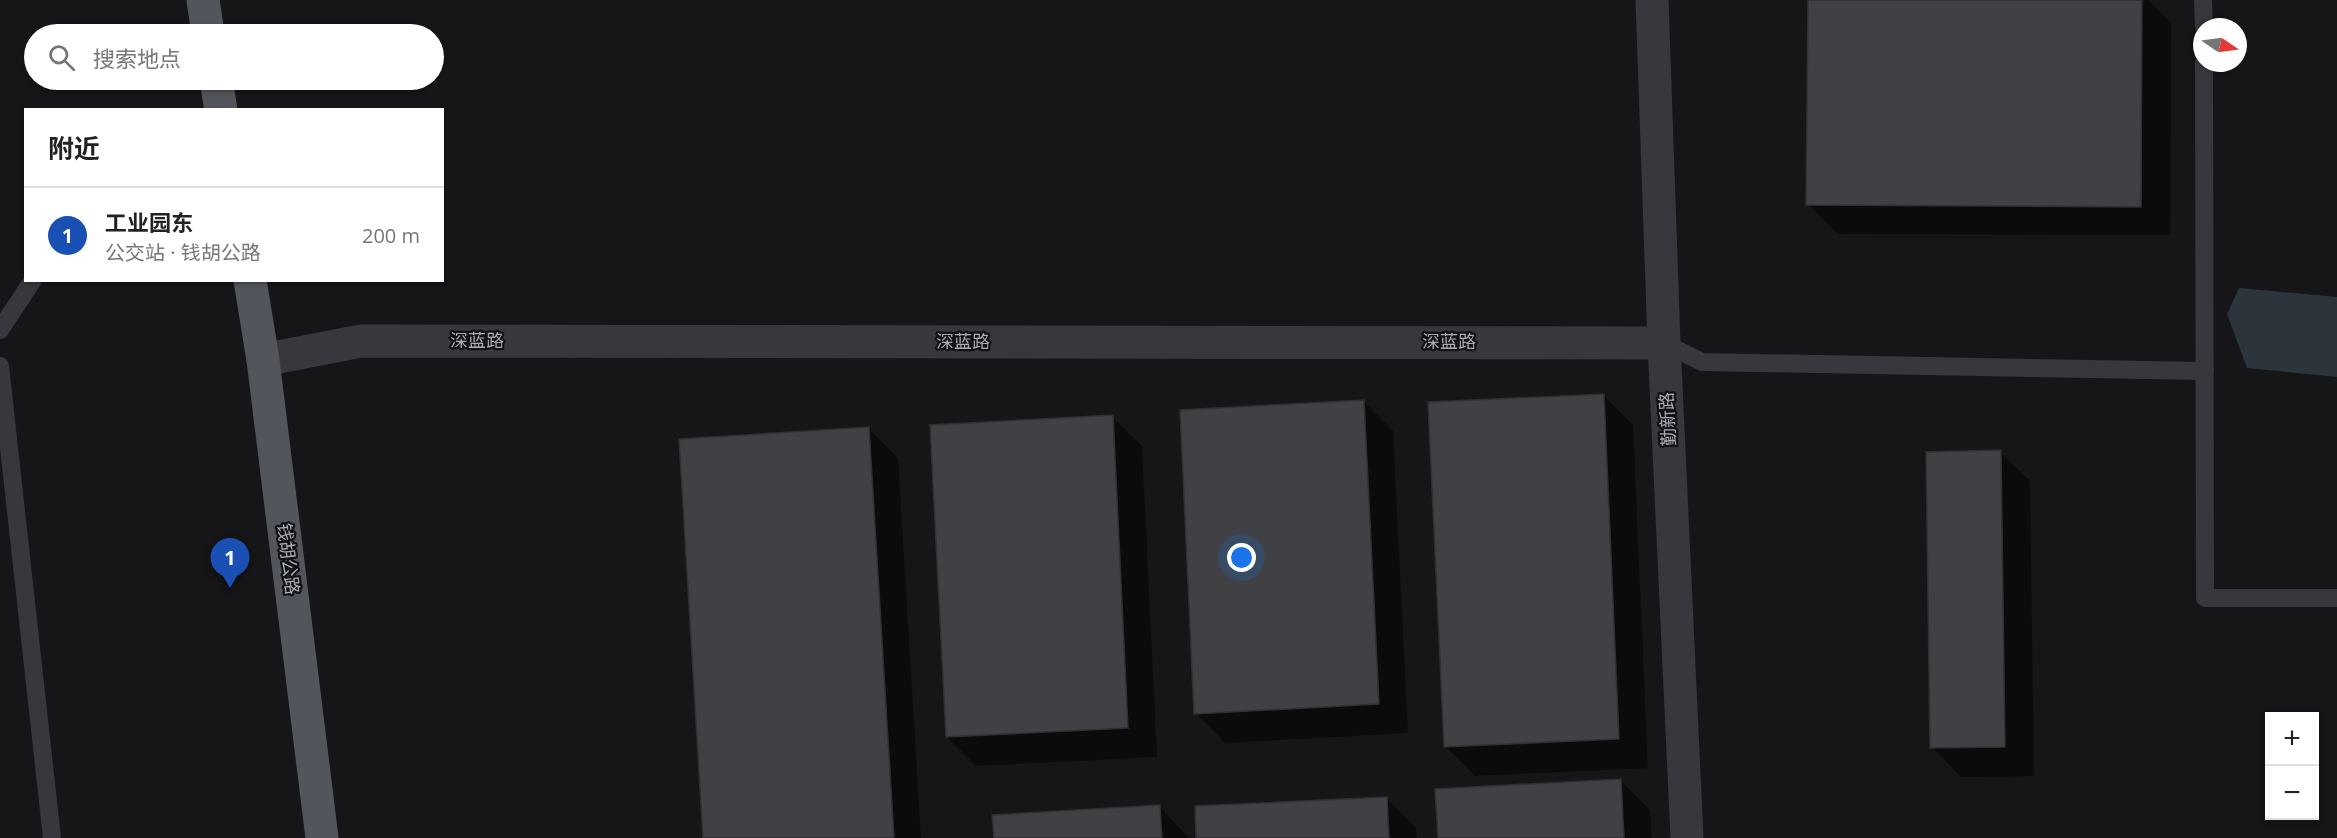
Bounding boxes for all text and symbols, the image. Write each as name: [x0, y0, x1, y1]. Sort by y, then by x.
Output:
north arrow: [2193, 18, 2247, 72]
search box: [24, 24, 444, 90]
icon: search: [45, 41, 78, 74]
text: 搜索地点: [93, 43, 181, 73]
text: 附近: [48, 130, 100, 166]
text: 工业园东: [105, 207, 193, 237]
text: 1: [62, 222, 73, 249]
text: 200 m: [362, 222, 420, 249]
text: 公交站 · 钱胡公路: [105, 239, 261, 266]
street label: 深蓝路: [450, 328, 504, 352]
street label: 深蓝路: [936, 329, 990, 353]
street label: 深蓝路: [1422, 329, 1476, 353]
street label: 勤新路: [1654, 391, 1680, 447]
street label: 钱胡公路: [273, 522, 305, 596]
pin: 1: [210, 538, 250, 588]
your location: [1227, 543, 1256, 572]
map controls: [2265, 712, 2319, 820]
button: +: [2265, 712, 2319, 766]
button: −: [2265, 766, 2319, 820]

